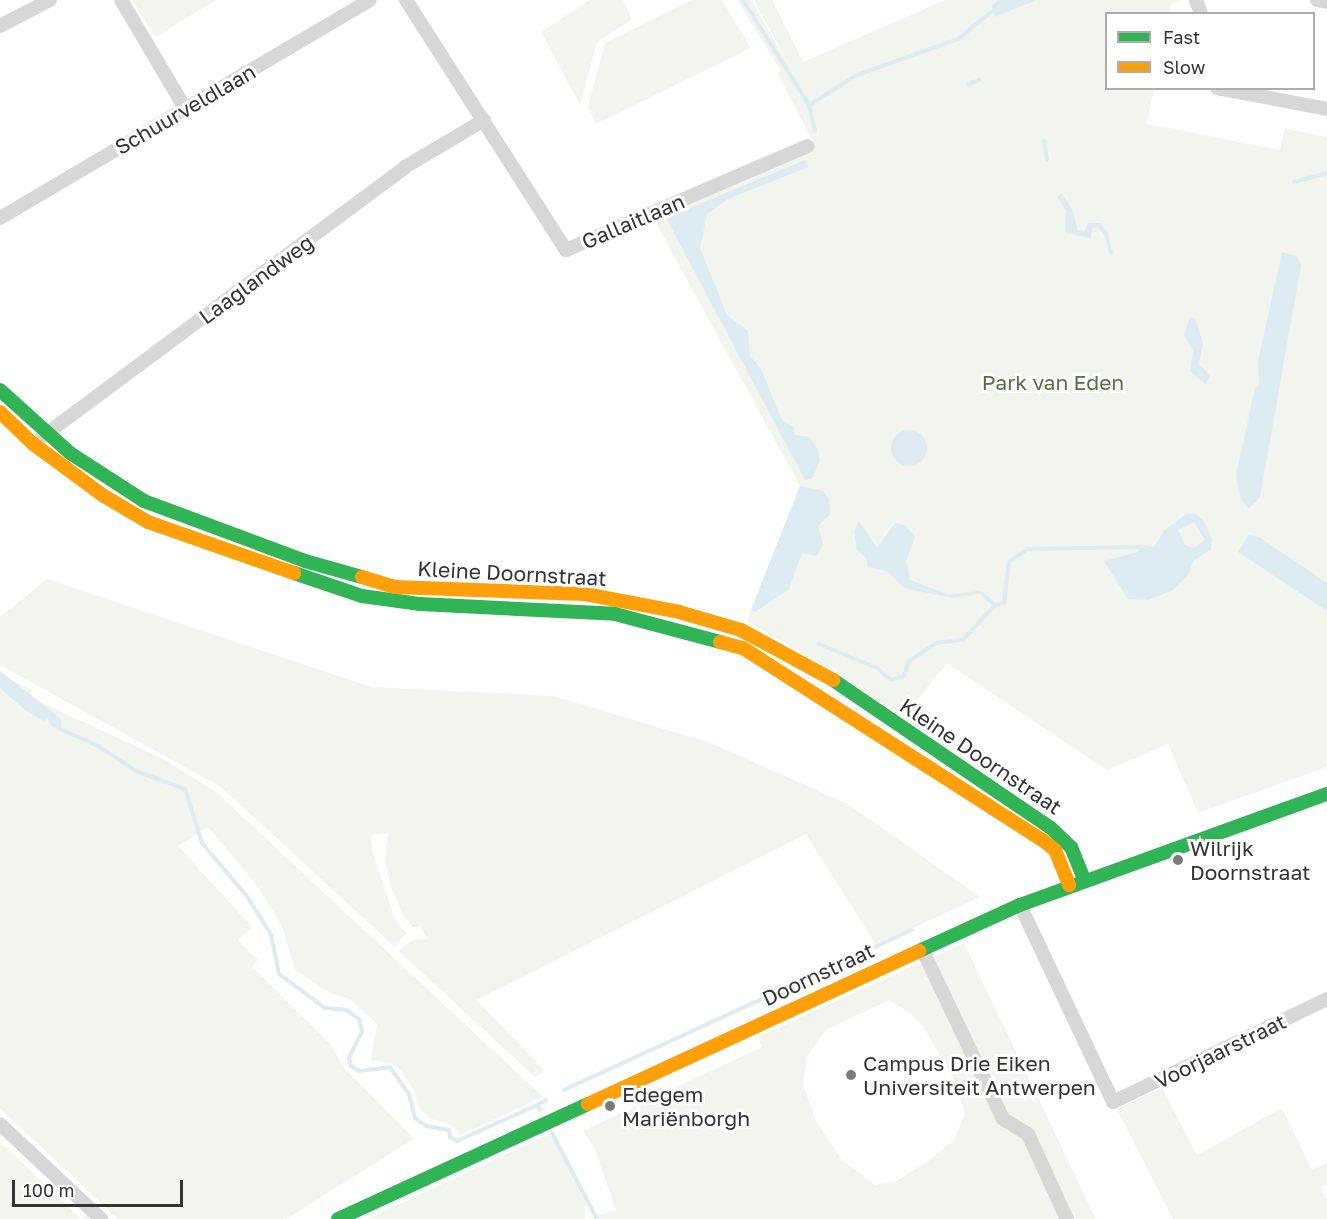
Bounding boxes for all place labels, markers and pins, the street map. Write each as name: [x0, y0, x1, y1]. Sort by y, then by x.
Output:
place label: Wilrijk Doornstraat: [1190, 835, 1310, 885]
marker: Wilrijk Doornstraat: [1171, 853, 1185, 867]
place label: Campus Drie Eiken Universiteit Antwerpen: [863, 1050, 1096, 1100]
marker: Campus Drie Eiken Universiteit Antwerpen: [844, 1068, 858, 1082]
place label: Edegem Mariënborgh: [622, 1081, 750, 1131]
marker: Edegem Mariënborgh: [603, 1099, 617, 1113]

